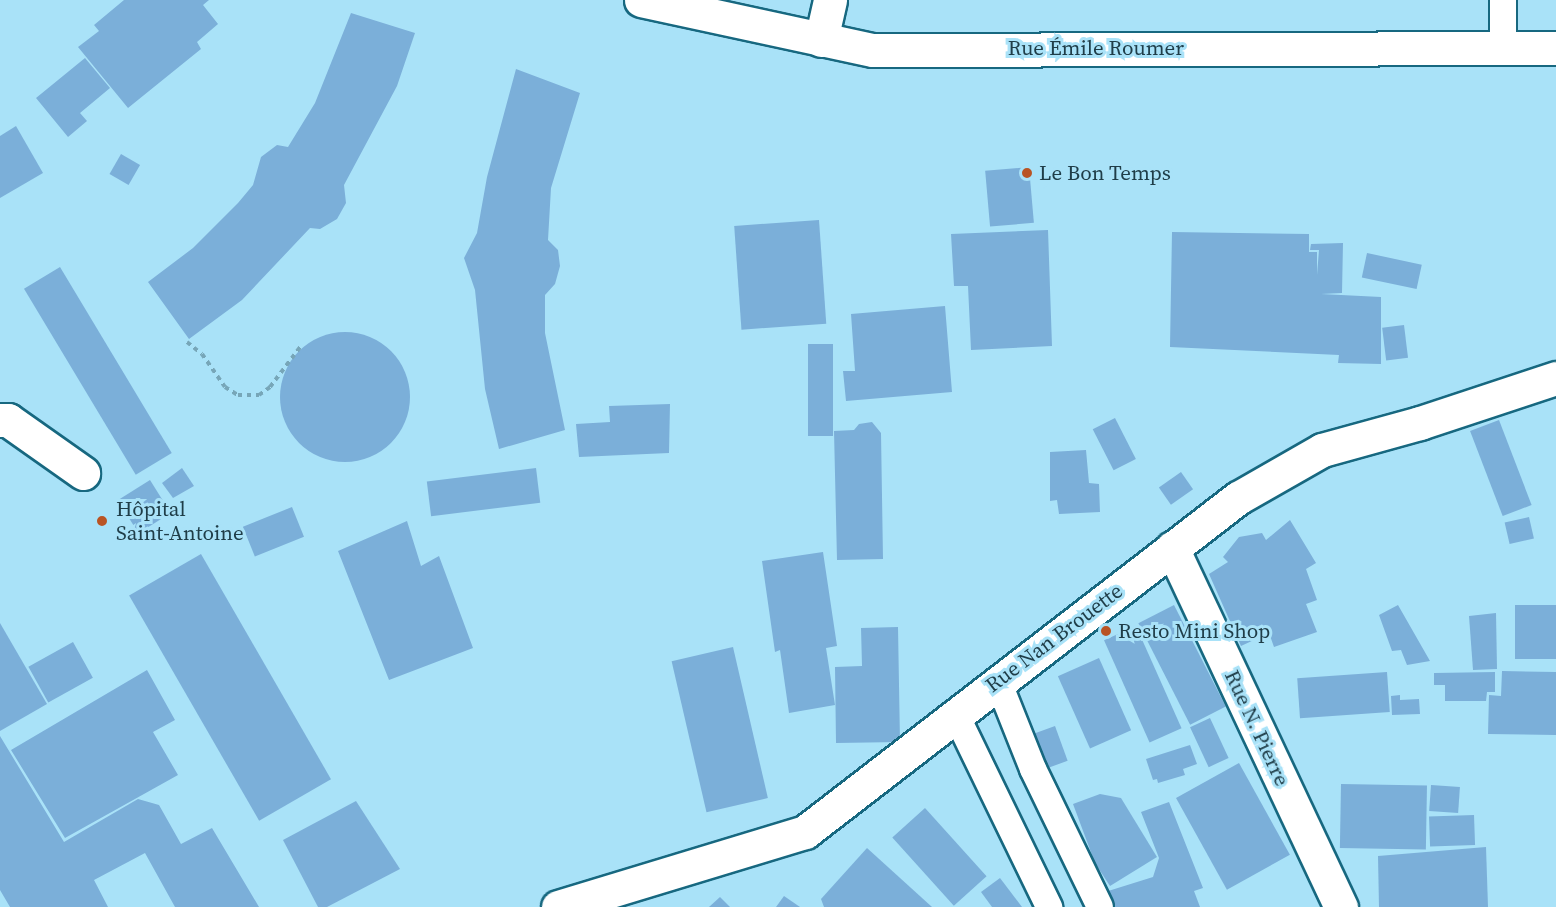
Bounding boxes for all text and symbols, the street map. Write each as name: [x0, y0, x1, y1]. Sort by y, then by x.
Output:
street label: Rue Émile Roumer: [1008, 35, 1184, 61]
place label: Le Bon Temps: [1039, 160, 1171, 186]
marker: Le Bon Temps: [1020, 166, 1034, 180]
place label: Hôpital Saint-Antoine: [116, 496, 244, 546]
marker: Hôpital Saint-Antoine: [93, 512, 111, 530]
street label: Rue Nan Brouette: [981, 578, 1127, 698]
place label: Resto Mini Shop: [1118, 618, 1270, 644]
marker: Resto Mini Shop: [1099, 624, 1113, 638]
street label: Rue N. Pierre: [1219, 666, 1295, 790]

